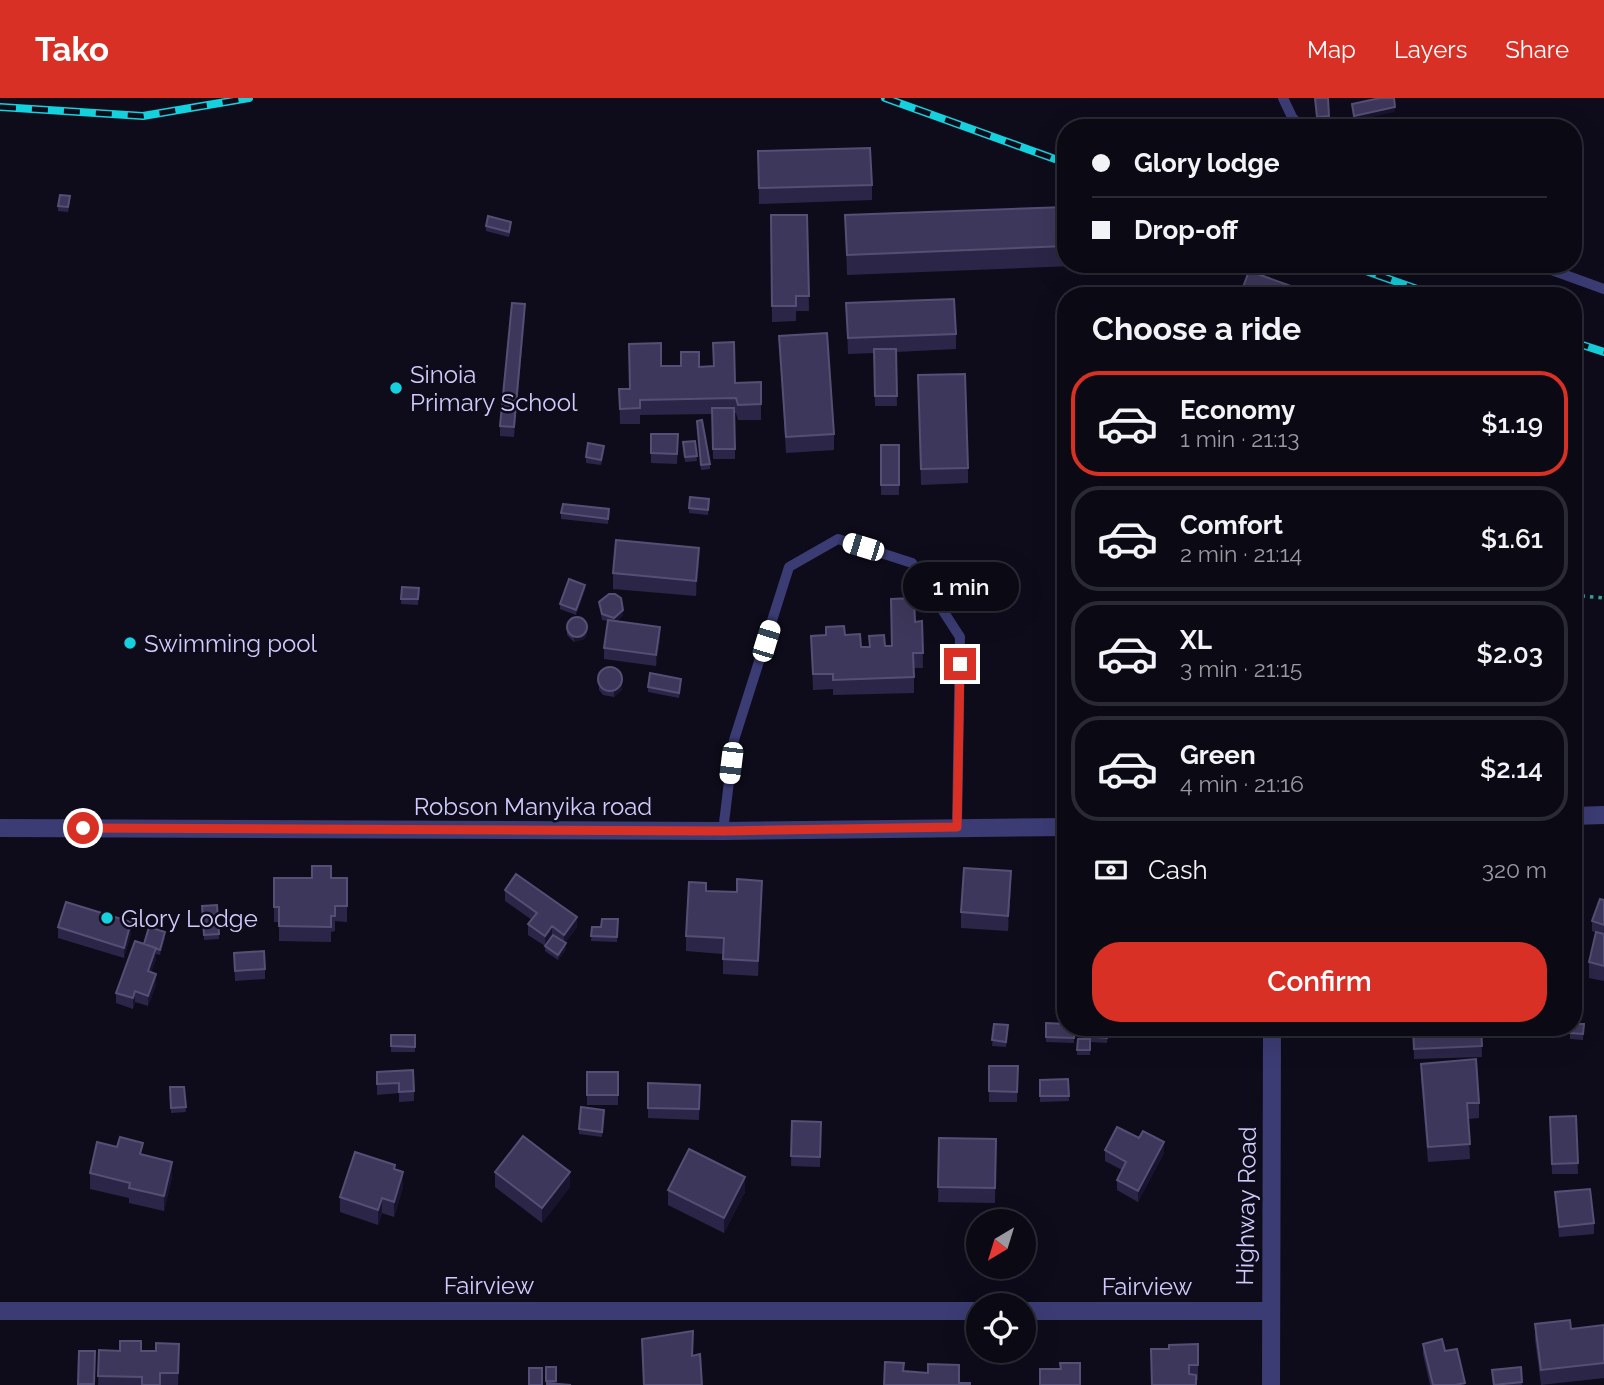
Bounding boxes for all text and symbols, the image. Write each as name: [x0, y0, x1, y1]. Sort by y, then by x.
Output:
text: Tako: [35, 30, 109, 69]
text: Map: [1307, 35, 1356, 64]
text: Layers: [1394, 35, 1467, 64]
text: Share: [1505, 35, 1569, 64]
text: Glory lodge: [1134, 148, 1280, 178]
text: Drop-off: [1134, 215, 1238, 245]
text: Choose a ride: [1092, 310, 1301, 347]
place label: Sinoia Primary School: [410, 360, 578, 417]
marker: Sinoia Primary School: [388, 380, 404, 396]
icon: car: [1096, 392, 1159, 455]
text: Economy: [1180, 395, 1295, 425]
text: $1.19: [1481, 409, 1543, 439]
text: 1 min · 21:13: [1180, 425, 1300, 452]
icon: car: [1096, 507, 1159, 570]
text: Comfort: [1180, 510, 1283, 540]
text: $1.61: [1481, 524, 1543, 554]
car: [840, 531, 887, 563]
text: 2 min · 21:14: [1180, 540, 1302, 567]
callout: 1 min: [902, 562, 1018, 612]
text: 1 min: [932, 573, 990, 600]
car: [750, 618, 783, 664]
icon: car: [1096, 622, 1159, 685]
text: XL: [1180, 625, 1212, 655]
place label: Swimming pool: [144, 629, 318, 658]
marker: Swimming pool: [122, 635, 138, 651]
text: $2.03: [1477, 639, 1543, 669]
route end: [944, 648, 976, 680]
text: 3 min · 21:15: [1180, 655, 1302, 682]
icon: car: [1096, 737, 1159, 800]
text: Green: [1180, 740, 1256, 770]
car: [719, 741, 744, 785]
text: $2.14: [1480, 754, 1543, 784]
text: 4 min · 21:16: [1180, 770, 1304, 797]
street label: Robson Manyika road: [414, 792, 652, 821]
route start: [67, 812, 99, 844]
icon: cash: [1092, 851, 1130, 889]
text: Cash: [1148, 855, 1208, 885]
text: 320 m: [1482, 856, 1547, 883]
place label: Glory Lodge: [121, 904, 258, 933]
marker: Glory Lodge: [99, 910, 115, 926]
button: Confirm: [1092, 942, 1547, 1022]
street label: Highway Road: [1230, 1126, 1262, 1286]
north arrow: [966, 1209, 1036, 1279]
map controls: [966, 1209, 1036, 1363]
street label: Fairview: [444, 1271, 535, 1300]
street label: Fairview: [1102, 1272, 1193, 1301]
button: locate: [966, 1293, 1036, 1363]

